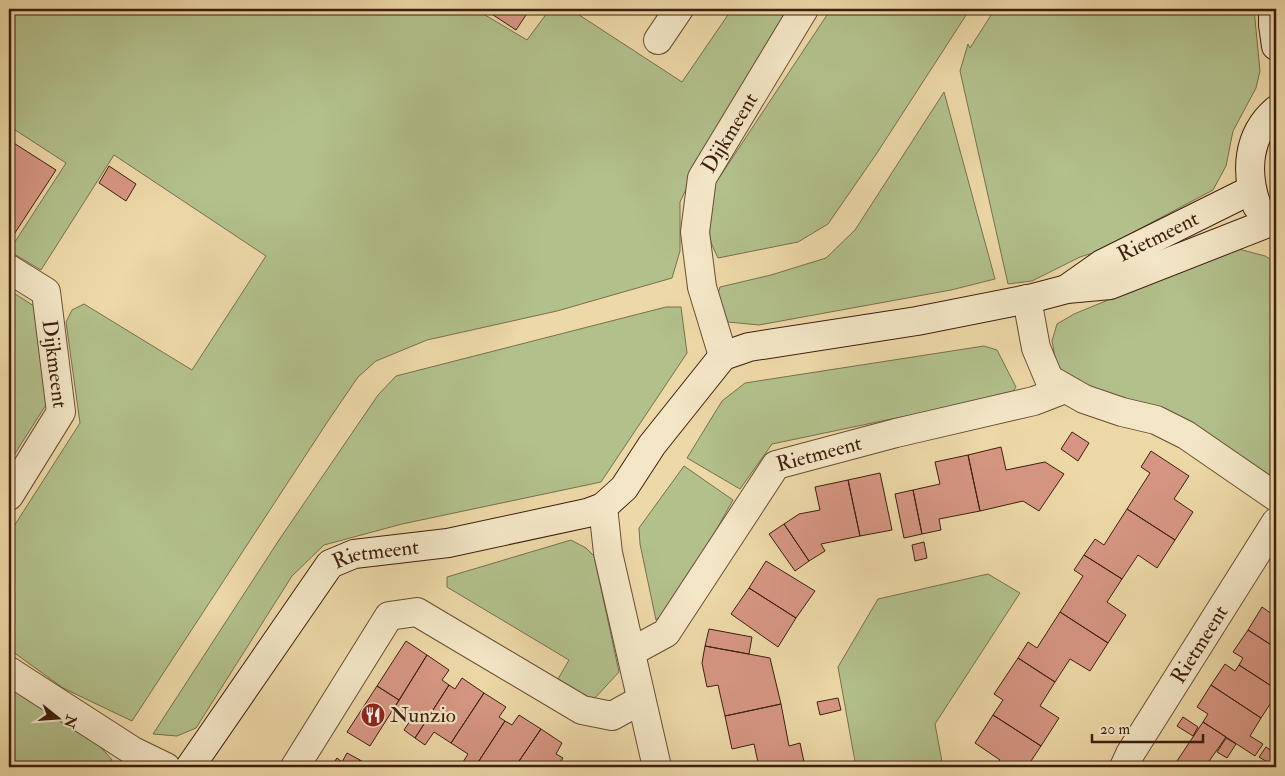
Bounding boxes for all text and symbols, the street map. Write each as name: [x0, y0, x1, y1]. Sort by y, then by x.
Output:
street label: Dijkmeent: [695, 88, 764, 178]
street label: Rietmeent: [1113, 205, 1203, 268]
street label: Dijkmeent: [36, 318, 73, 410]
street label: Rietmeent: [773, 430, 865, 478]
street label: Rietmeent: [328, 533, 421, 576]
street label: Rietmeent: [1165, 600, 1234, 689]
north arrow: [32, 694, 82, 744]
restaurant icon: Nunzio: [360, 702, 386, 728]
place label: Nunzio: [390, 702, 456, 729]
scale bar: [1092, 711, 1204, 743]
text: N: [60, 712, 80, 731]
text: 20 m: [1100, 720, 1130, 739]

